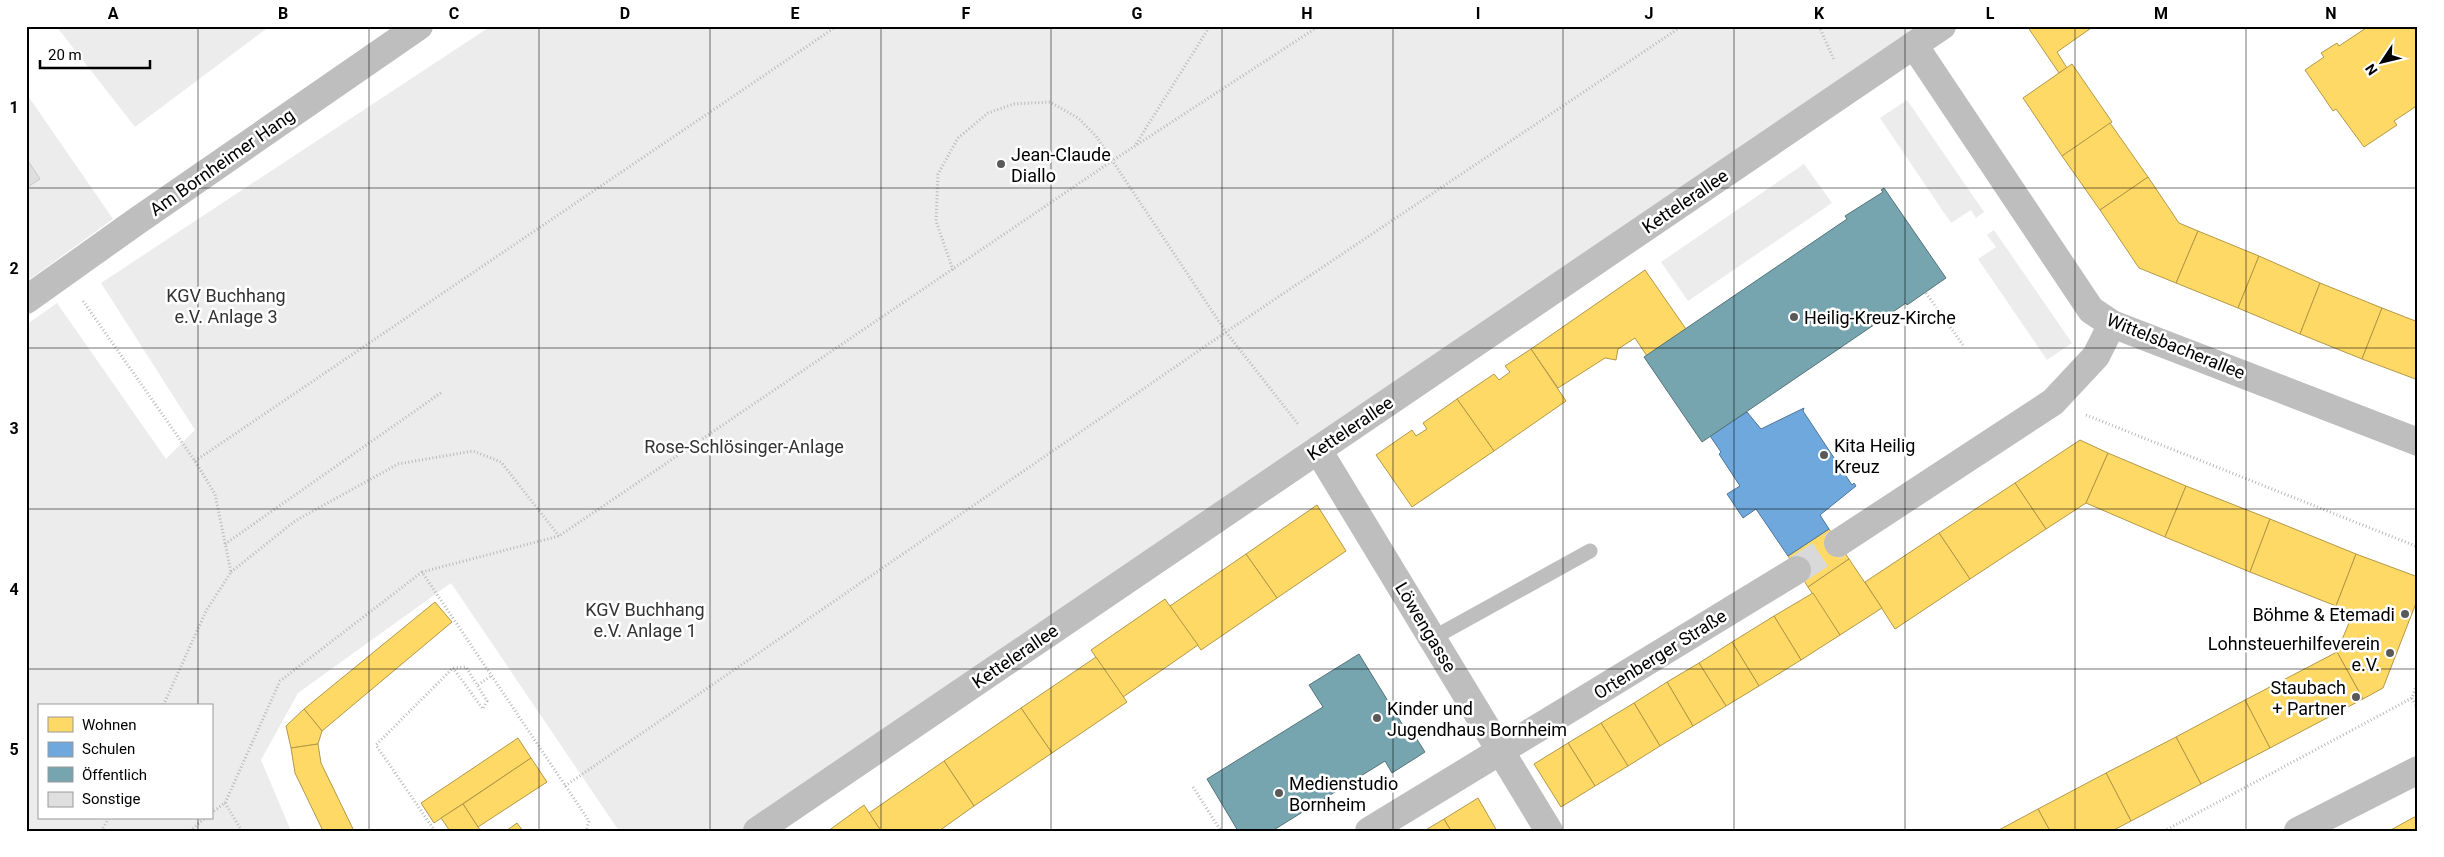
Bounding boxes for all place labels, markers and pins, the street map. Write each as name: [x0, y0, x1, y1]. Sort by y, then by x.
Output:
place label: Jean-Claude Diallo: [1011, 144, 1111, 186]
marker: Jean-Claude Diallo: [995, 158, 1007, 170]
place label: Heilig-Kreuz-Kirche: [1804, 307, 1956, 328]
marker: Heilig-Kreuz-Kirche: [1788, 311, 1800, 323]
place label: Kita Heilig Kreuz: [1834, 435, 1915, 477]
marker: Kita Heilig Kreuz: [1818, 449, 1830, 461]
place label: Böhme & Etemadi: [2252, 604, 2395, 625]
marker: Böhme & Etemadi: [2399, 608, 2411, 620]
place label: Lohnsteuerhilfeverein e.V.: [2208, 633, 2380, 675]
marker: Lohnsteuerhilfeverein e.V.: [2384, 647, 2396, 659]
place label: Staubach + Partner: [2270, 677, 2346, 719]
marker: Staubach + Partner: [2350, 691, 2362, 703]
place label: Kinder und Jugendhaus Bornheim: [1387, 698, 1567, 740]
marker: Kinder und Jugendhaus Bornheim: [1371, 712, 1383, 724]
place label: Medienstudio Bornheim: [1289, 773, 1398, 815]
marker: Medienstudio Bornheim: [1273, 787, 1285, 799]

